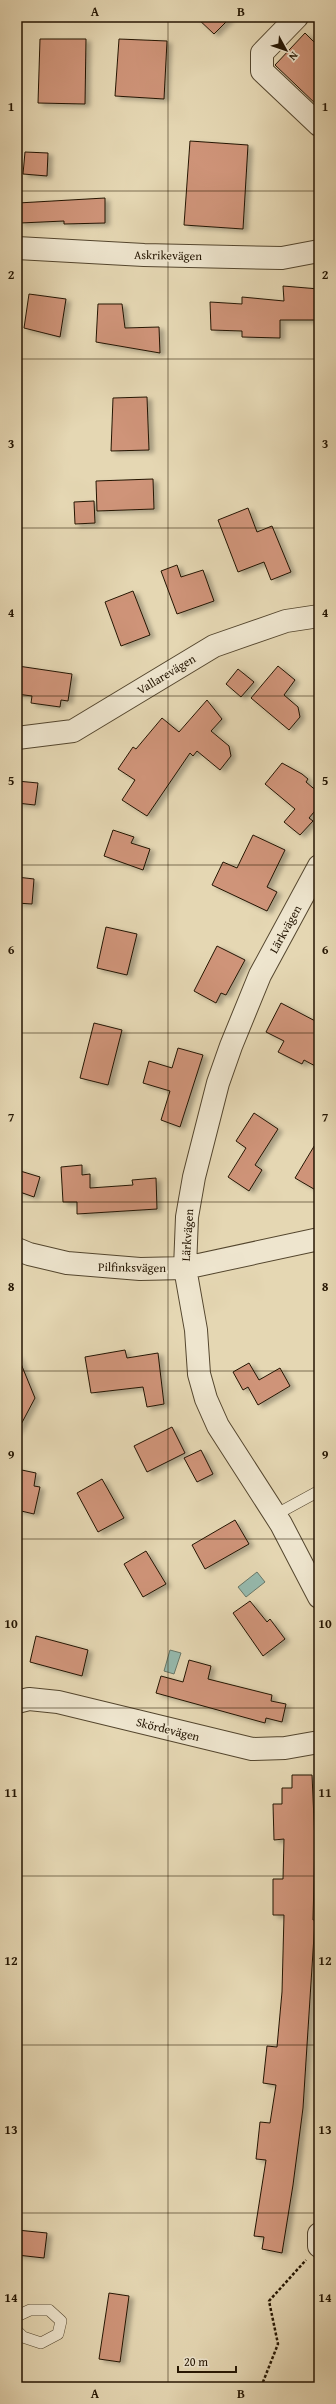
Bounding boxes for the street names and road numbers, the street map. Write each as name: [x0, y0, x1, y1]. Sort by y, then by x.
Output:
street label: Askrikevägen: [134, 246, 202, 264]
street label: Vallarevägen: [133, 650, 199, 698]
street label: Lärkvägen: [265, 902, 305, 956]
street label: Lärkvägen: [177, 1208, 197, 1262]
street label: Pilfinksvägen: [98, 1258, 166, 1276]
street label: Skördevägen: [134, 1713, 202, 1745]

